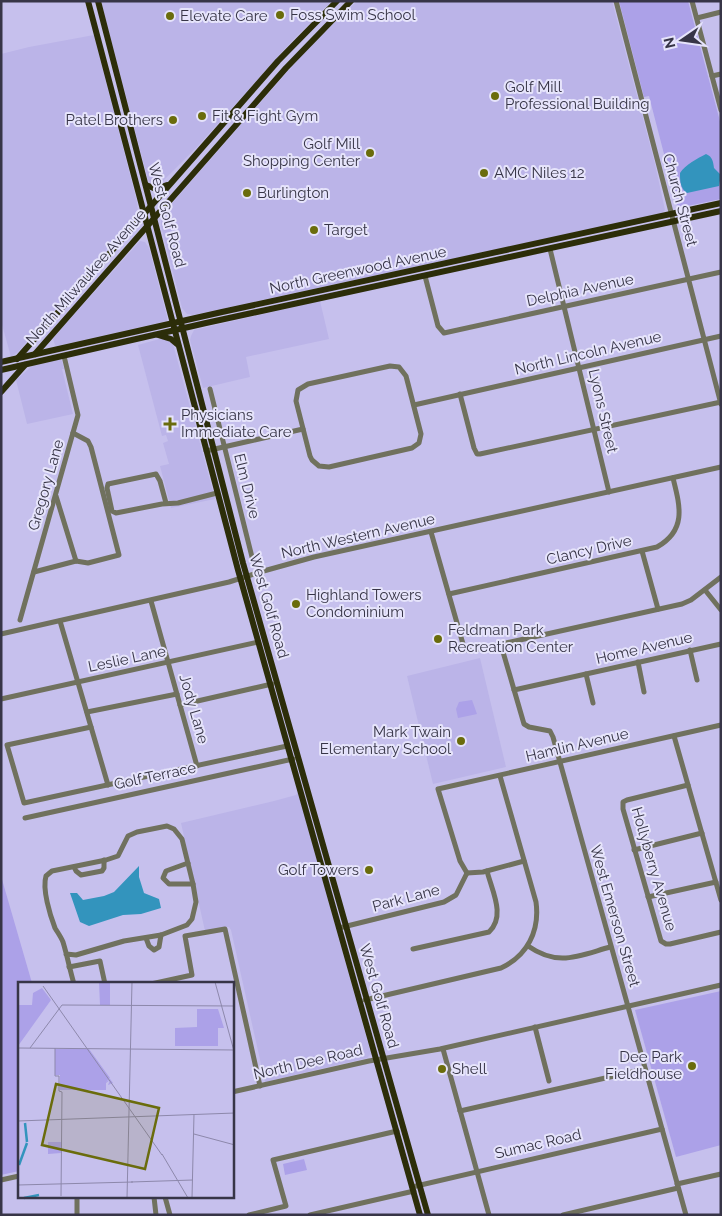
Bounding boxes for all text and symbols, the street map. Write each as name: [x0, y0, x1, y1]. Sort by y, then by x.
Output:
place label: Foss Swim School: [290, 6, 416, 24]
place label: Elevate Care: [180, 7, 268, 25]
marker: Foss Swim School: [274, 9, 286, 21]
marker: Elevate Care: [164, 10, 176, 22]
north arrow: [657, 15, 707, 65]
text: N: [660, 36, 678, 50]
place label: Golf Mill Professional Building: [505, 78, 650, 113]
marker: Golf Mill Professional Building: [489, 90, 501, 102]
place label: Fit & Fight Gym: [212, 107, 318, 125]
marker: Fit & Fight Gym: [196, 110, 208, 122]
place label: Patel Brothers: [66, 111, 163, 129]
marker: Patel Brothers: [167, 114, 179, 126]
place label: Golf Mill Shopping Center: [243, 135, 361, 170]
marker: Golf Mill Shopping Center: [364, 147, 376, 159]
street label: Church Street: [659, 152, 701, 248]
street label: West Golf Road: [144, 161, 190, 269]
place label: AMC Niles 12: [494, 164, 585, 182]
marker: AMC Niles 12: [478, 167, 490, 179]
place label: Burlington: [257, 184, 329, 202]
marker: Burlington: [241, 187, 253, 199]
street label: North Milwaukee Avenue: [22, 205, 150, 348]
place label: Target: [324, 221, 368, 239]
marker: Target: [308, 224, 320, 236]
street label: North Greenwood Avenue: [268, 242, 448, 298]
street label: Delphia Avenue: [525, 270, 635, 310]
street label: North Lincoln Avenue: [513, 327, 663, 379]
street label: Lyons Street: [585, 367, 621, 455]
place label: Physicians Immediate Care: [181, 406, 292, 441]
marker: Physicians Immediate Care: [163, 417, 177, 431]
street label: Gregory Lane: [24, 437, 68, 533]
street label: Elm Drive: [230, 451, 264, 521]
street label: North Western Avenue: [279, 510, 437, 562]
street label: Clancy Drive: [545, 531, 633, 569]
street label: West Golf Road: [245, 552, 293, 660]
place label: Highland Towers Condominium: [306, 586, 421, 621]
marker: Highland Towers Condominium: [290, 598, 302, 610]
place label: Feldman Park Recreation Center: [448, 621, 574, 656]
street label: Home Avenue: [594, 628, 694, 668]
marker: Feldman Park Recreation Center: [432, 633, 444, 645]
street label: Leslie Lane: [86, 642, 168, 676]
street label: Jody Lane: [176, 672, 213, 746]
place label: Mark Twain Elementary School: [320, 723, 452, 758]
street label: Hamlin Avenue: [524, 724, 630, 766]
marker: Mark Twain Elementary School: [455, 735, 467, 747]
street label: Golf Terrace: [112, 758, 198, 794]
street label: Hollyberry Avenue: [628, 805, 680, 933]
street label: West Emerson Street: [586, 843, 644, 989]
place label: Golf Towers: [278, 861, 359, 879]
marker: Golf Towers: [363, 864, 375, 876]
street label: Park Lane: [370, 880, 442, 916]
street label: West Golf Road: [355, 942, 403, 1050]
inset map: [18, 982, 234, 1198]
street label: North Dee Road: [252, 1041, 364, 1083]
place label: Dee Park Fieldhouse: [605, 1048, 682, 1083]
place label: Shell: [452, 1060, 488, 1078]
marker: Dee Park Fieldhouse: [686, 1060, 698, 1072]
marker: Shell: [436, 1063, 448, 1075]
street label: Sumac Road: [493, 1125, 583, 1163]

